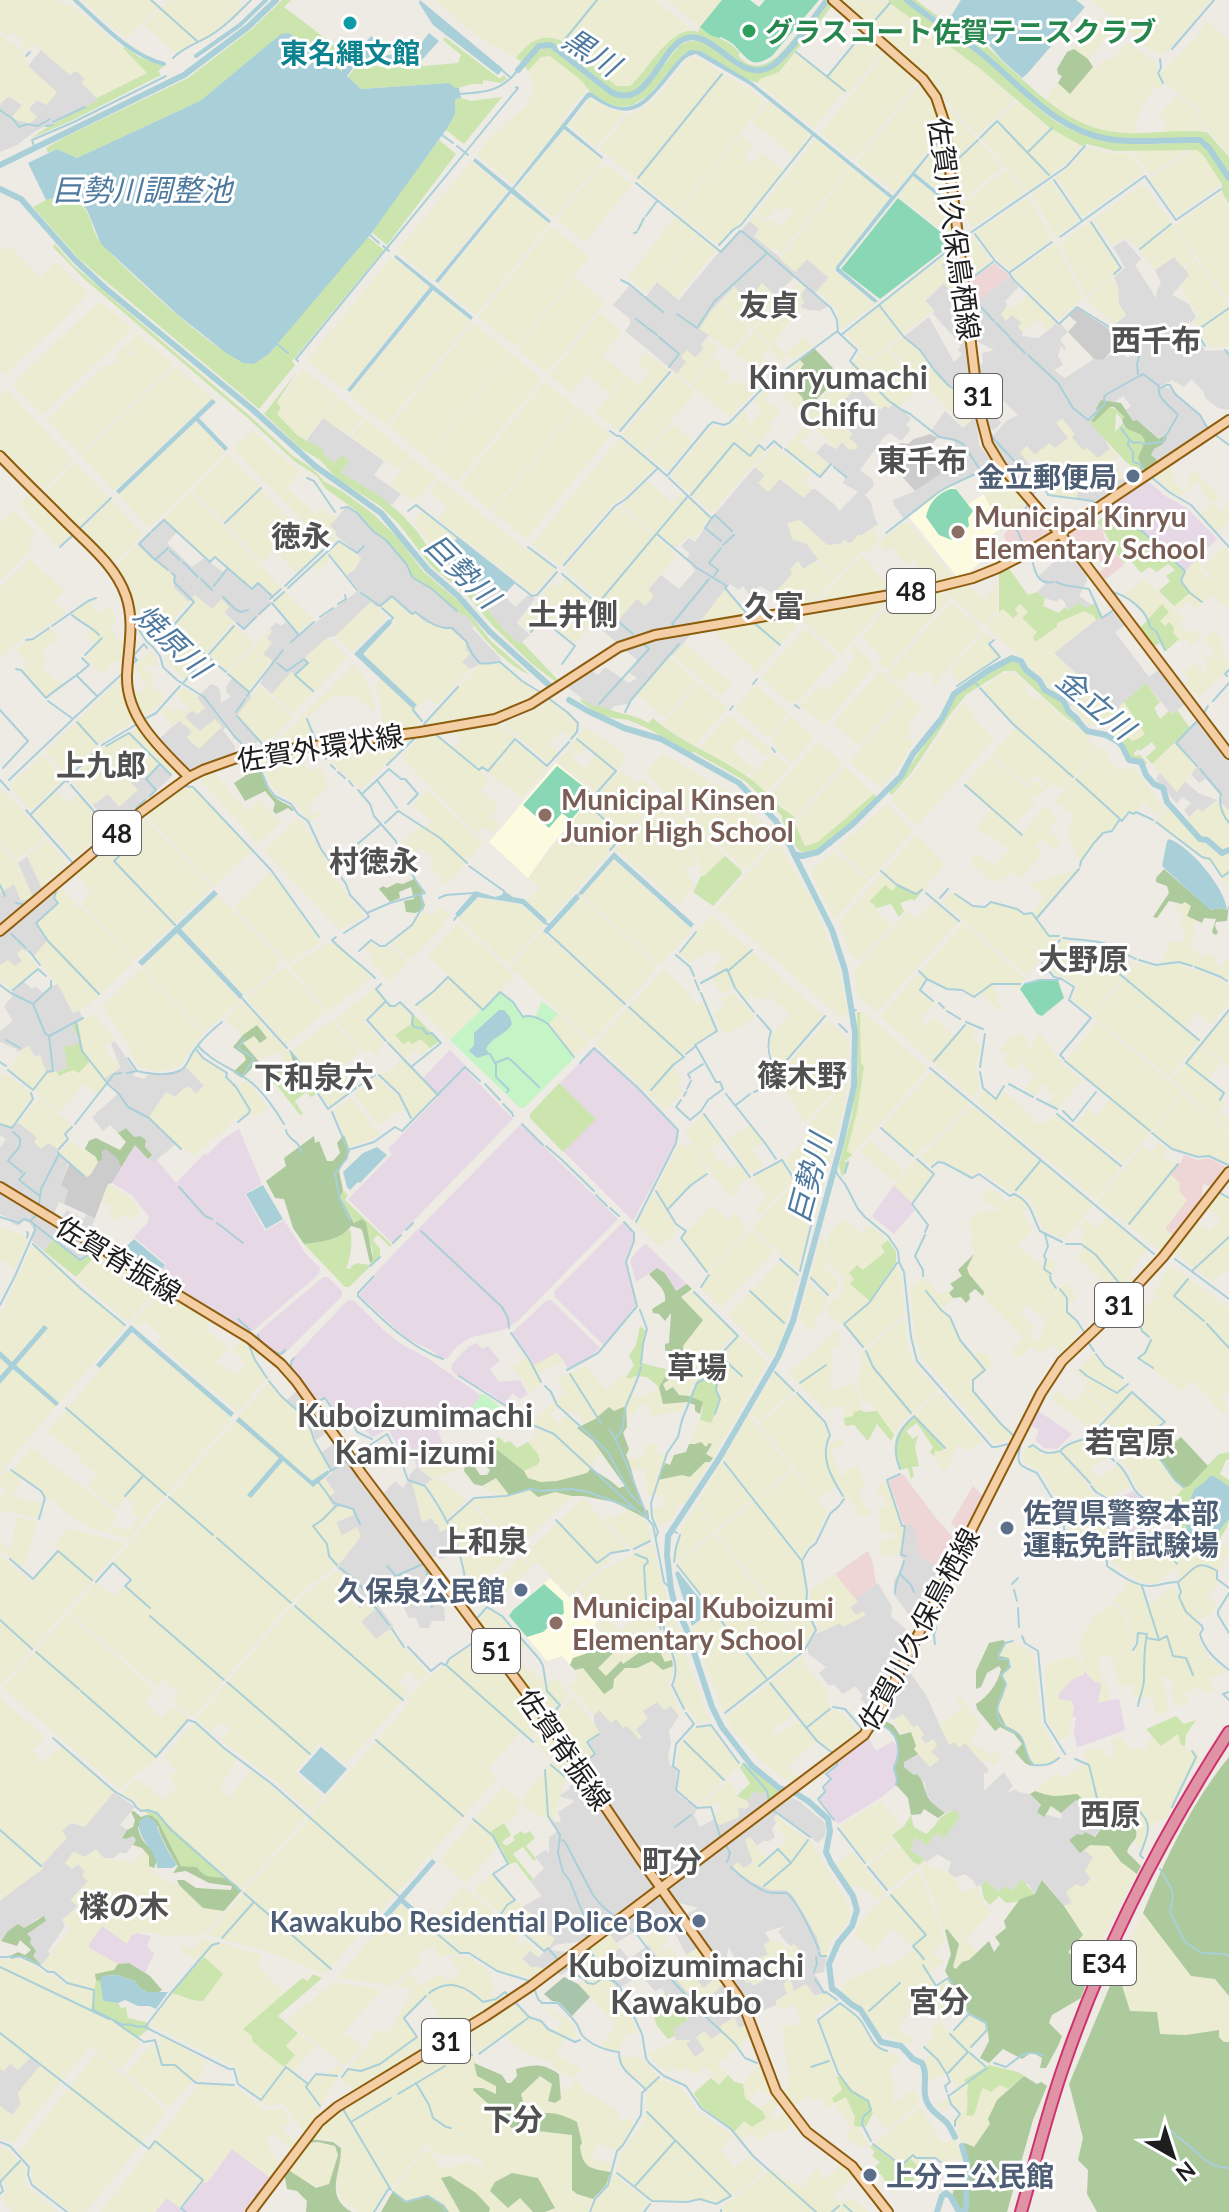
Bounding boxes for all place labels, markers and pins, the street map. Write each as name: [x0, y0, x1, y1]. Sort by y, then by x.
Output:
marker: 東名縄文館: [341, 14, 359, 32]
place label: グラスコート佐賀テニスクラブ: [765, 14, 1156, 48]
marker: グラスコート佐賀テニスクラブ: [740, 22, 758, 40]
place label: 東名縄文館: [280, 35, 420, 69]
place label: 金立郵便局: [977, 459, 1117, 493]
marker: 金立郵便局: [1124, 467, 1142, 485]
place label: Municipal Kinryu Elementary School: [974, 499, 1206, 565]
marker: Municipal Kinryu Elementary School: [949, 523, 967, 541]
place label: Municipal Kinsen Junior High School: [561, 782, 794, 848]
marker: Municipal Kinsen Junior High School: [536, 806, 554, 824]
place label: 佐賀県警察本部 運転免許試験場: [1023, 1495, 1219, 1561]
marker: 佐賀県警察本部 運転免許試験場: [998, 1519, 1016, 1537]
place label: 久保泉公民館: [337, 1573, 505, 1607]
marker: 久保泉公民館: [512, 1581, 530, 1599]
place label: Municipal Kuboizumi Elementary School: [572, 1590, 834, 1656]
marker: Municipal Kuboizumi Elementary School: [547, 1614, 565, 1632]
place label: Kawakubo Residential Police Box: [270, 1904, 683, 1938]
marker: Kawakubo Residential Police Box: [690, 1912, 708, 1930]
place label: 上分三公民館: [886, 2158, 1054, 2192]
marker: 上分三公民館: [861, 2166, 879, 2184]

